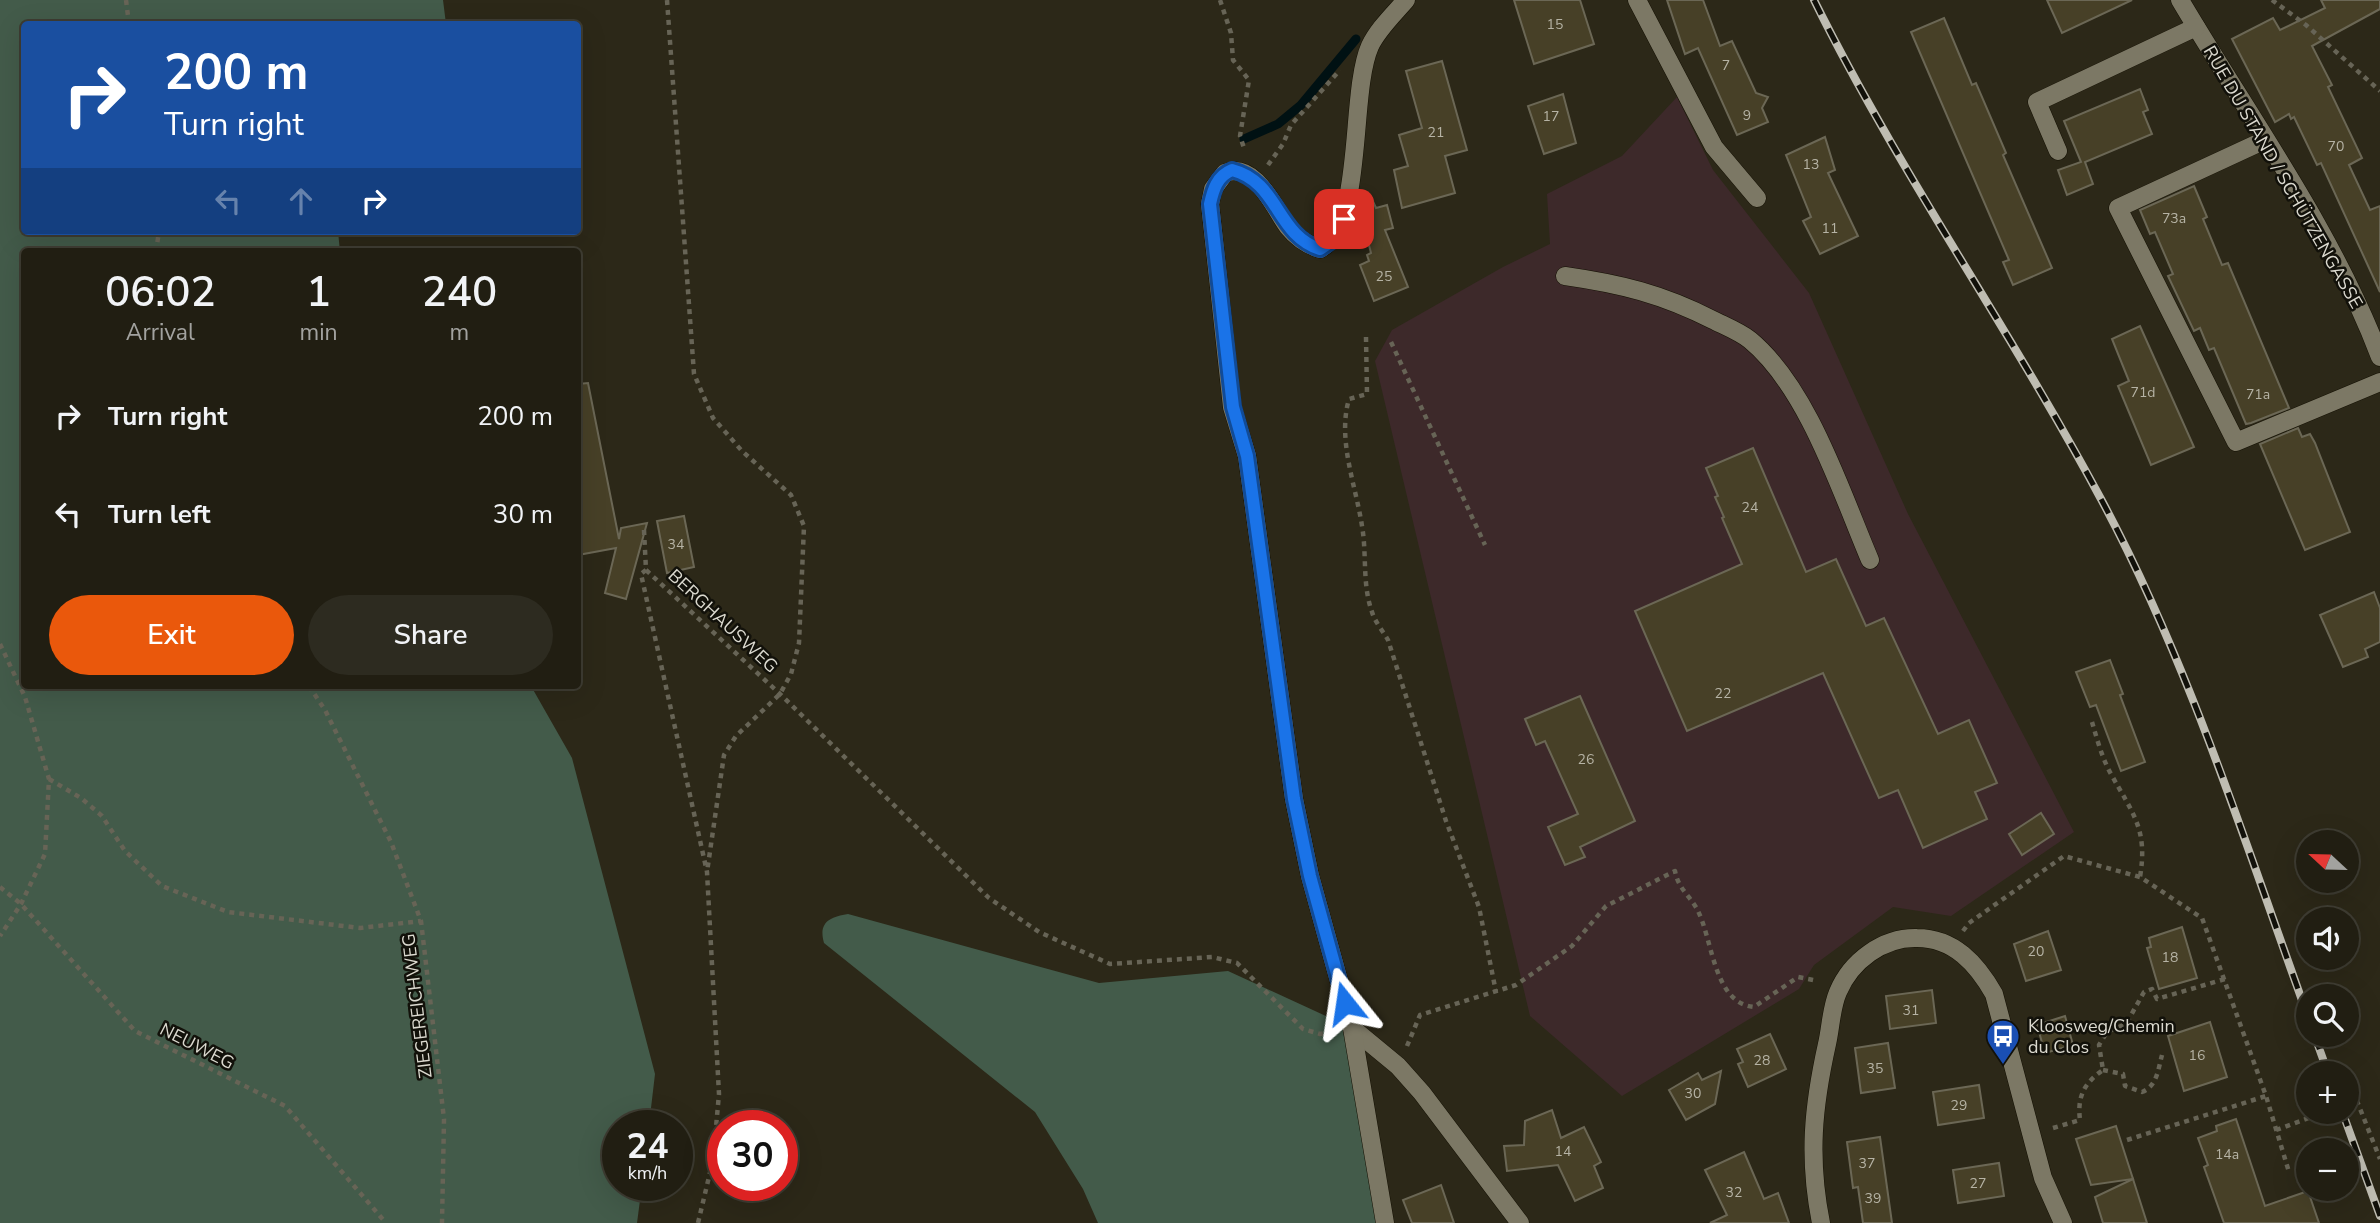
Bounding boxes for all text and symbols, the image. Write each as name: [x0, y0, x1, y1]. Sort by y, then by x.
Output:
house number: 15: [1547, 15, 1563, 34]
text: 200 m: [164, 39, 308, 106]
street label: RUE DU STAND / SCHÜTZENGASSE: [2198, 41, 2368, 313]
icon: right: [49, 49, 140, 140]
house number: 7: [1722, 56, 1730, 75]
text: Turn right: [164, 103, 304, 146]
house number: 9: [1743, 106, 1751, 125]
house number: 17: [1543, 107, 1559, 126]
house number: 21: [1428, 123, 1444, 142]
house number: 70: [2328, 137, 2344, 156]
house number: 13: [1803, 155, 1819, 174]
icon: left: [209, 182, 247, 220]
icon: ahead: [282, 182, 320, 220]
icon: right: [355, 182, 393, 220]
pin: [1314, 189, 1374, 249]
icon: arrive: [1325, 200, 1363, 238]
house number: 73a: [2162, 209, 2186, 228]
house number: 11: [1822, 219, 1838, 238]
text: 06:02: [105, 264, 216, 321]
text: 1: [306, 264, 331, 321]
text: 240: [421, 264, 497, 321]
house number: 25: [1376, 267, 1392, 286]
text: Arrival: [126, 317, 195, 348]
text: min: [300, 317, 338, 348]
text: m: [449, 317, 469, 348]
house number: 71d: [2131, 383, 2155, 402]
house number: 71a: [2246, 385, 2270, 404]
icon: right: [49, 397, 87, 435]
text: Turn right: [108, 399, 227, 434]
text: 200 m: [477, 399, 553, 434]
icon: left: [49, 495, 87, 533]
text: Turn left: [108, 497, 211, 532]
text: 30 m: [493, 497, 553, 532]
house number: 24: [1742, 498, 1758, 517]
house number: 34: [668, 535, 684, 554]
street label: BERGHAUSWEG: [663, 564, 783, 678]
button: Exit: [49, 595, 294, 675]
button: Share: [308, 595, 553, 675]
house number: 22: [1715, 684, 1731, 703]
house number: 26: [1578, 750, 1594, 769]
north arrow: [2296, 830, 2359, 892]
map controls: [2296, 830, 2359, 1201]
button: sound: [2296, 907, 2359, 970]
street label: ZIEGEREICHWEG: [396, 932, 438, 1080]
house number: 20: [2028, 942, 2044, 961]
house number: 18: [2162, 948, 2178, 967]
position arrow: [1308, 966, 1382, 1040]
button: search: [2296, 984, 2359, 1047]
house number: 31: [1903, 1001, 1919, 1020]
place label: Kloosweg/Chemin du Clos: [2028, 1014, 2175, 1059]
street label: NEUWEG: [156, 1017, 238, 1075]
bus stop icon: Kloosweg/Chemin du Clos: [1984, 1017, 2022, 1066]
house number: 16: [2189, 1046, 2205, 1065]
house number: 28: [1754, 1051, 1770, 1070]
house number: 35: [1867, 1059, 1883, 1078]
button: +: [2296, 1061, 2359, 1124]
house number: 30: [1685, 1084, 1701, 1103]
house number: 29: [1951, 1096, 1967, 1115]
speed limit sign: 30: [707, 1110, 798, 1201]
text: 24: [626, 1123, 669, 1170]
button: −: [2296, 1138, 2359, 1201]
house number: 14: [1555, 1142, 1571, 1161]
house number: 14a: [2215, 1145, 2239, 1164]
house number: 37: [1859, 1154, 1875, 1173]
text: km/h: [628, 1161, 667, 1185]
house number: 27: [1970, 1174, 1986, 1193]
house number: 32: [1726, 1183, 1742, 1202]
house number: 39: [1865, 1189, 1881, 1208]

